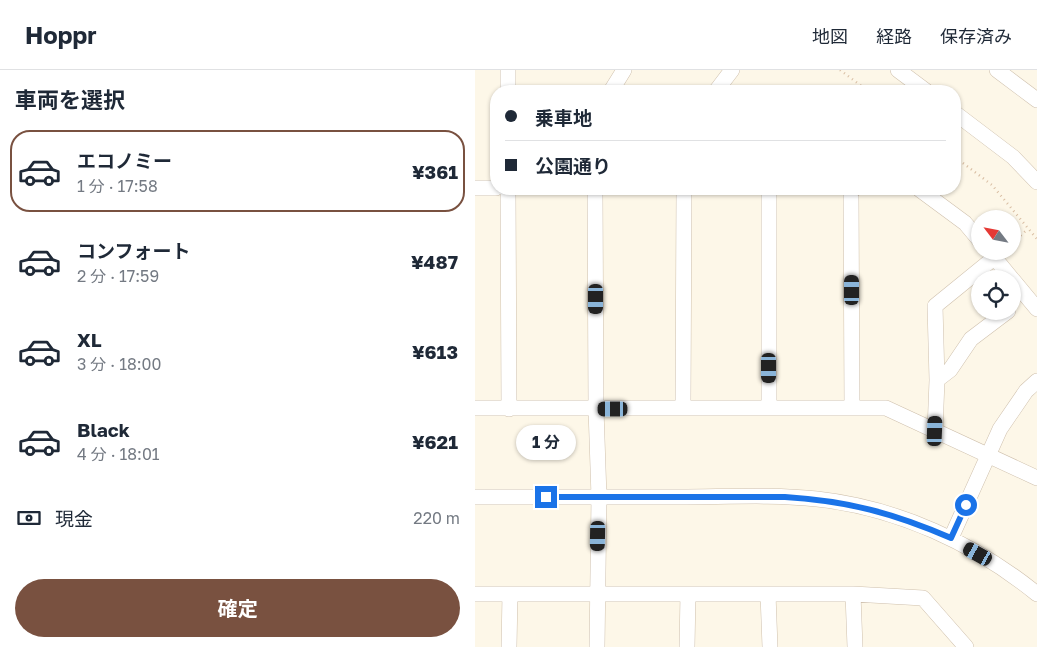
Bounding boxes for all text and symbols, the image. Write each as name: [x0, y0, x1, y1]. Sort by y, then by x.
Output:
text: Hoppr: [25, 20, 97, 49]
text: 地図: [812, 25, 848, 47]
text: 経路: [876, 25, 912, 47]
text: 保存済み: [940, 25, 1012, 47]
text: 車両を選択: [15, 86, 125, 113]
text: 乗車地: [535, 106, 592, 129]
icon: car: [17, 149, 62, 194]
text: エコノミー: [77, 149, 172, 172]
text: 公園通り: [535, 154, 611, 177]
text: ¥361: [412, 160, 458, 183]
text: 1 分 · 17:58: [77, 176, 158, 196]
north arrow: [971, 210, 1021, 260]
map controls: [971, 210, 1021, 320]
icon: car: [17, 239, 62, 284]
text: コンフォート: [77, 239, 190, 262]
text: ¥487: [411, 250, 458, 273]
text: 2 分 · 17:59: [77, 266, 159, 286]
button: locate: [971, 270, 1021, 320]
car: [844, 275, 859, 305]
car: [588, 284, 603, 314]
text: XL: [77, 328, 102, 351]
icon: car: [17, 329, 62, 374]
text: ¥613: [412, 340, 458, 363]
car: [761, 353, 776, 383]
text: 3 分 · 18:00: [77, 354, 161, 374]
car: [598, 402, 628, 417]
car: [926, 416, 943, 446]
text: Black: [77, 418, 130, 441]
icon: car: [17, 419, 62, 464]
callout: 1 分: [516, 424, 576, 460]
text: ¥621: [412, 430, 458, 453]
text: 1 分: [532, 432, 560, 452]
text: 4 分 · 18:01: [77, 444, 160, 464]
route end: [535, 486, 557, 508]
route start: [955, 494, 977, 516]
icon: cash: [15, 504, 43, 532]
text: 現金: [55, 507, 93, 530]
text: 220 m: [413, 508, 460, 528]
car: [590, 521, 605, 551]
car: [961, 540, 994, 568]
button: 確定: [15, 579, 460, 637]

